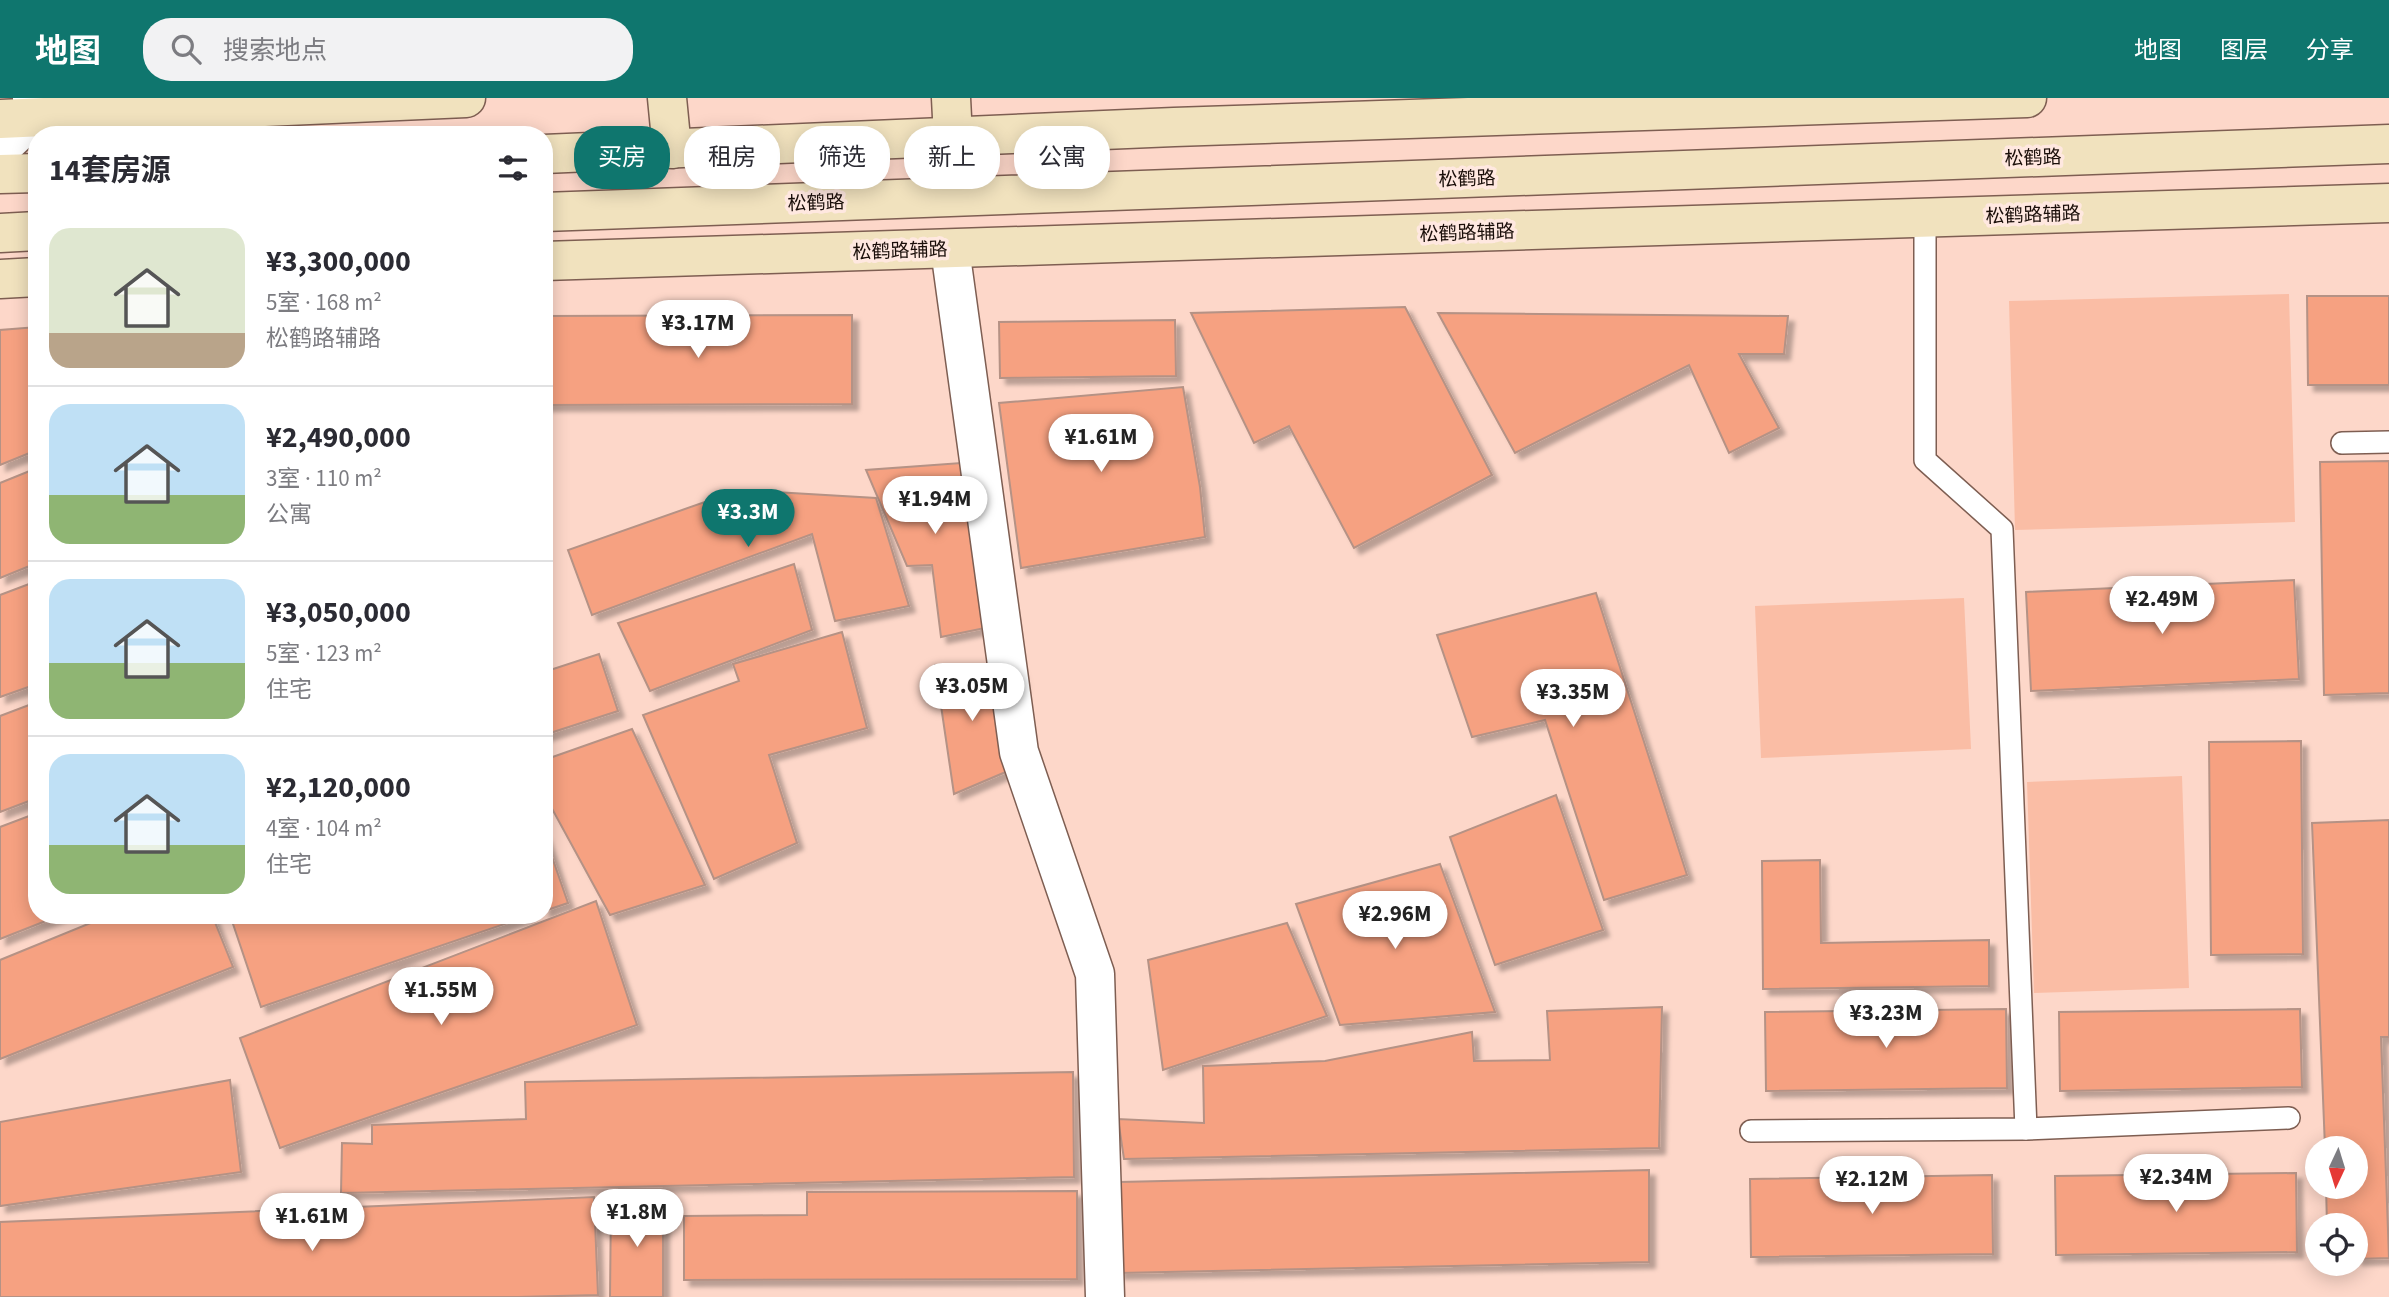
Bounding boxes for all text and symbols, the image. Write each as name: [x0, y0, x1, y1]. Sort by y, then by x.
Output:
search box: [143, 18, 633, 81]
text: 地图: [35, 28, 101, 75]
icon: search: [167, 30, 205, 68]
text: 搜索地点: [223, 32, 327, 69]
text: 地图: [2134, 33, 2182, 68]
text: 图层: [2220, 33, 2268, 68]
text: 分享: [2306, 33, 2354, 68]
chip: 买房: [574, 126, 670, 189]
chip: 租房: [684, 126, 780, 189]
chip: 筛选: [794, 126, 890, 189]
chip: 新上: [904, 126, 1000, 189]
chip: 公寓: [1014, 126, 1110, 189]
street label: 松鹤路: [2004, 144, 2062, 173]
text: 14套房源: [49, 149, 171, 192]
icon: filters: [494, 149, 532, 187]
street label: 松鹤路: [1438, 165, 1496, 194]
street label: 松鹤路: [787, 189, 845, 218]
street label: 松鹤路辅路: [1985, 200, 2081, 231]
street label: 松鹤路辅路: [1419, 218, 1515, 249]
street label: 松鹤路辅路: [852, 236, 948, 267]
text: ¥3,300,000: [266, 240, 411, 283]
icon: home: [105, 256, 189, 340]
text: 5室 · 168 m²: [266, 286, 382, 319]
pin: ¥3.17M: [641, 300, 755, 360]
text: ¥3.17M: [661, 306, 735, 339]
text: 松鹤路辅路: [266, 322, 381, 355]
pin: ¥1.61M: [1044, 414, 1158, 474]
text: ¥2,490,000: [266, 416, 411, 459]
text: ¥1.61M: [1064, 420, 1138, 453]
icon: home: [105, 432, 189, 516]
text: 3室 · 110 m²: [266, 462, 382, 495]
pin: ¥1.94M: [878, 476, 992, 536]
text: ¥1.94M: [898, 482, 972, 515]
pin: ¥3.3M: [699, 490, 797, 549]
text: ¥3.3M: [718, 495, 778, 528]
text: 公寓: [266, 498, 312, 531]
pin: ¥2.49M: [2105, 576, 2219, 636]
text: ¥2.49M: [2125, 582, 2199, 615]
text: ¥3,050,000: [266, 591, 411, 634]
icon: home: [105, 607, 189, 691]
text: 5室 · 123 m²: [266, 637, 382, 670]
pin: ¥3.05M: [915, 664, 1029, 723]
text: ¥3.05M: [935, 669, 1009, 702]
pin: ¥3.35M: [1516, 670, 1630, 729]
text: 住宅: [266, 673, 312, 706]
text: ¥3.35M: [1536, 675, 1610, 708]
text: ¥2,120,000: [266, 766, 411, 809]
icon: home: [105, 782, 189, 866]
text: 4室 · 104 m²: [266, 812, 382, 845]
text: 住宅: [266, 848, 312, 881]
pin: ¥2.96M: [1338, 892, 1452, 951]
text: ¥2.96M: [1358, 897, 1432, 930]
pin: ¥1.55M: [384, 968, 498, 1027]
text: ¥1.55M: [404, 973, 478, 1006]
pin: ¥3.23M: [1829, 990, 1943, 1050]
text: ¥3.23M: [1849, 996, 1923, 1029]
north arrow: [2305, 1136, 2368, 1199]
map controls: [2305, 1136, 2368, 1276]
pin: ¥2.34M: [2119, 1154, 2233, 1214]
pin: ¥2.12M: [1815, 1156, 1929, 1216]
text: ¥2.34M: [2139, 1160, 2213, 1193]
text: ¥2.12M: [1835, 1162, 1909, 1195]
pin: ¥1.8M: [588, 1190, 686, 1249]
pin: ¥1.61M: [255, 1194, 369, 1253]
text: ¥1.8M: [607, 1195, 667, 1228]
text: ¥1.61M: [275, 1199, 349, 1232]
button: locate: [2305, 1213, 2368, 1276]

